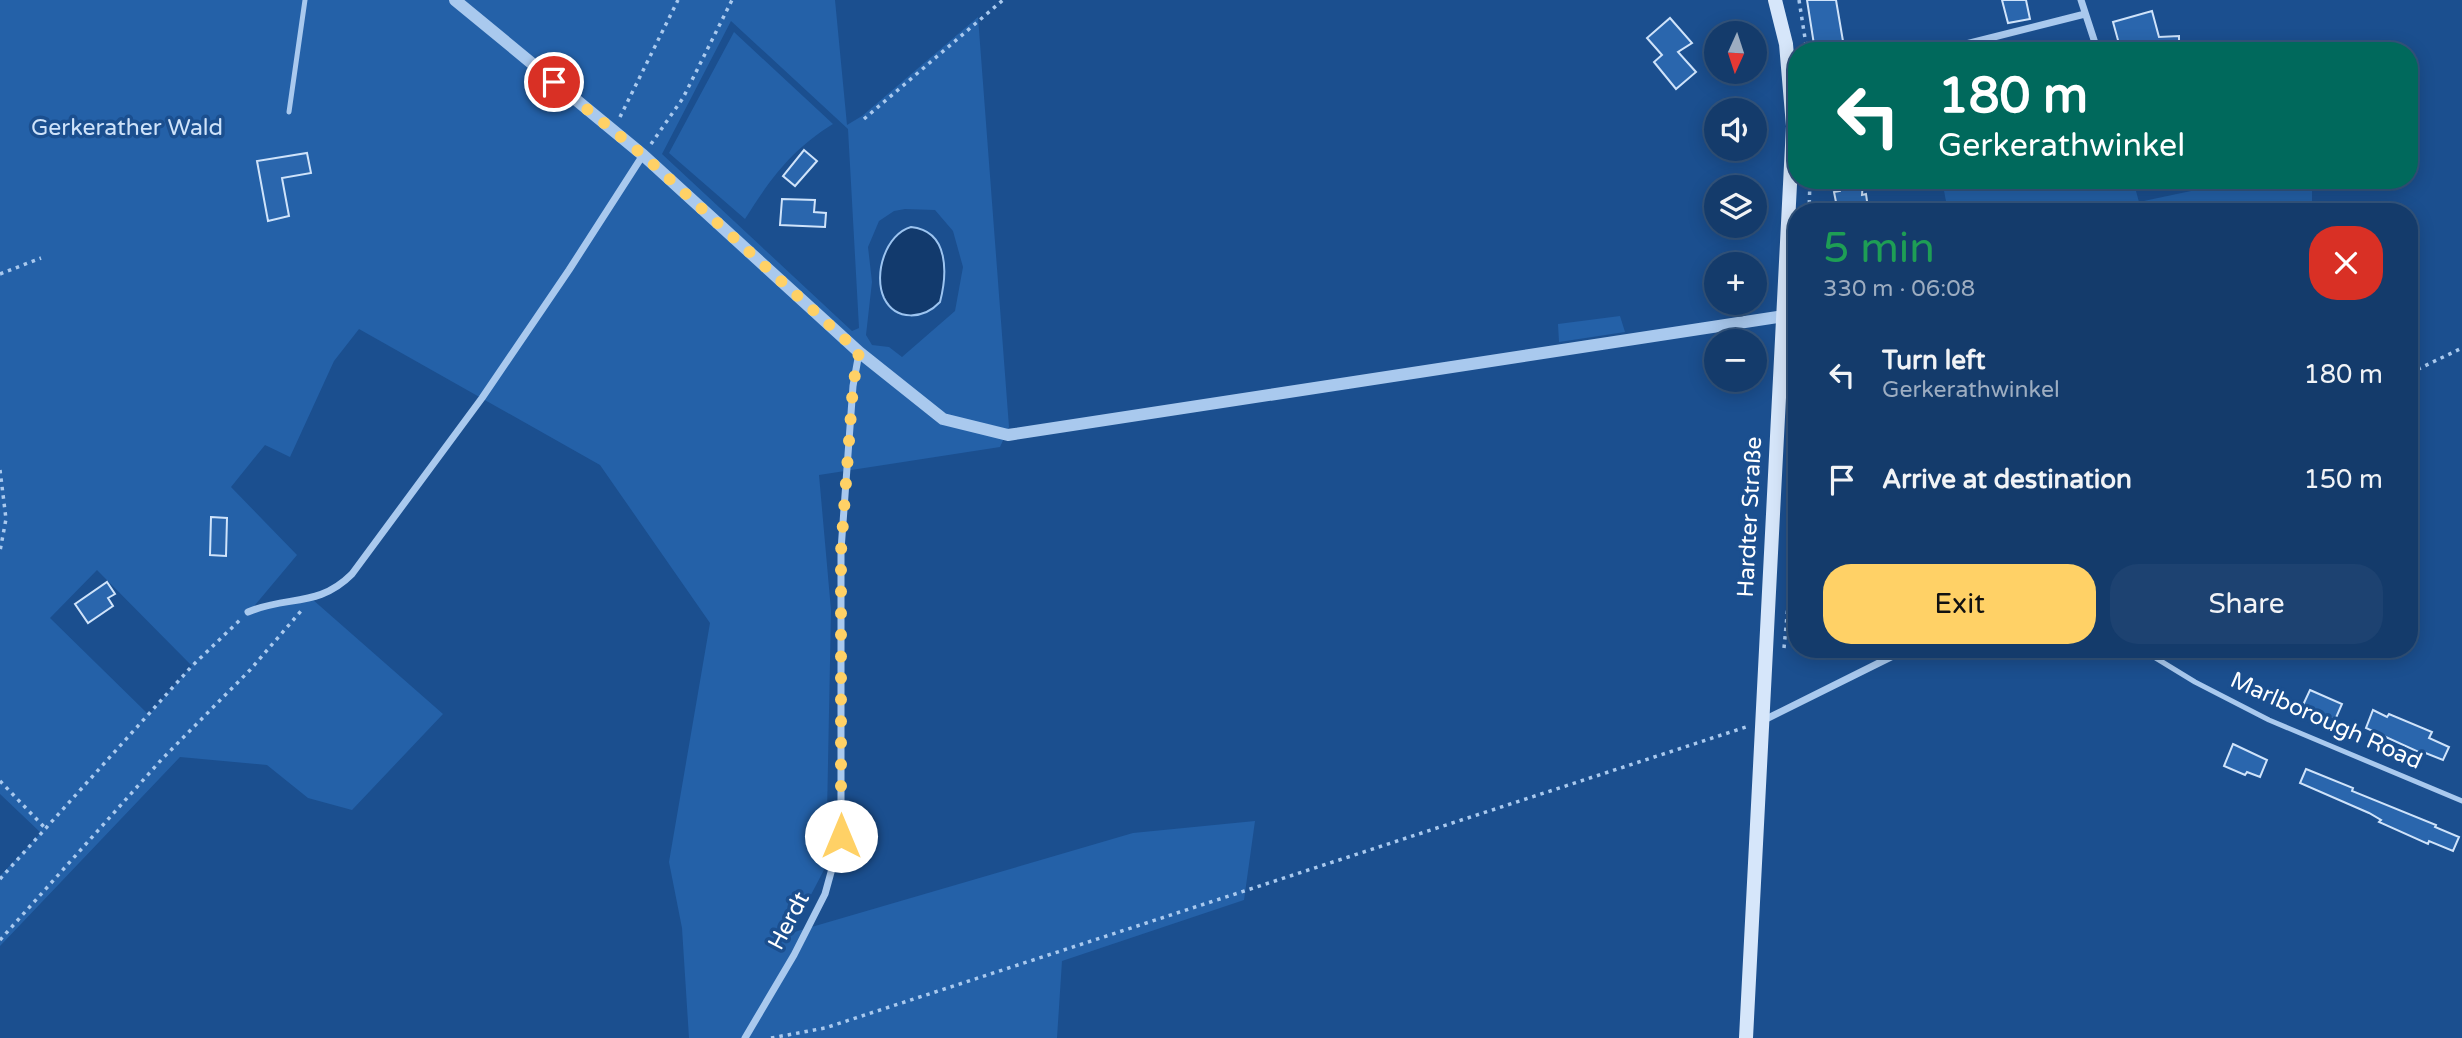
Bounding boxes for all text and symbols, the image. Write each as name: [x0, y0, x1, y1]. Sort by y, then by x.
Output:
north arrow: [1704, 21, 1768, 84]
map controls: [1704, 21, 1767, 392]
pin: [524, 52, 584, 112]
icon: arrive: [535, 63, 573, 101]
text: 180 m: [1938, 67, 2088, 126]
icon: left: [1823, 70, 1914, 161]
button: sound: [1704, 98, 1767, 161]
park label: Gerkerather Wald: [31, 114, 223, 142]
text: Gerkerathwinkel: [1938, 127, 2185, 165]
button: layers: [1704, 175, 1767, 238]
text: 5 min: [1823, 223, 1935, 274]
button: close: [2309, 226, 2383, 300]
button: +: [1704, 252, 1767, 315]
text: 330 m · 06:08: [1823, 275, 1975, 303]
button: −: [1704, 329, 1767, 392]
text: Turn left: [1882, 345, 1985, 376]
icon: left: [1823, 356, 1861, 394]
text: 180 m: [2303, 359, 2383, 390]
text: Gerkerathwinkel: [1882, 376, 2060, 404]
street label: Hardter Straße: [1732, 436, 1768, 598]
icon: arrive: [1823, 461, 1861, 499]
text: Arrive at destination: [1882, 464, 2132, 495]
text: 150 m: [2303, 464, 2383, 495]
button: Exit: [1823, 564, 2096, 644]
button: Share: [2110, 564, 2383, 644]
street label: Marlborough Road: [2226, 666, 2426, 776]
position arrow: [804, 799, 878, 873]
street label: Herdt: [762, 887, 816, 955]

